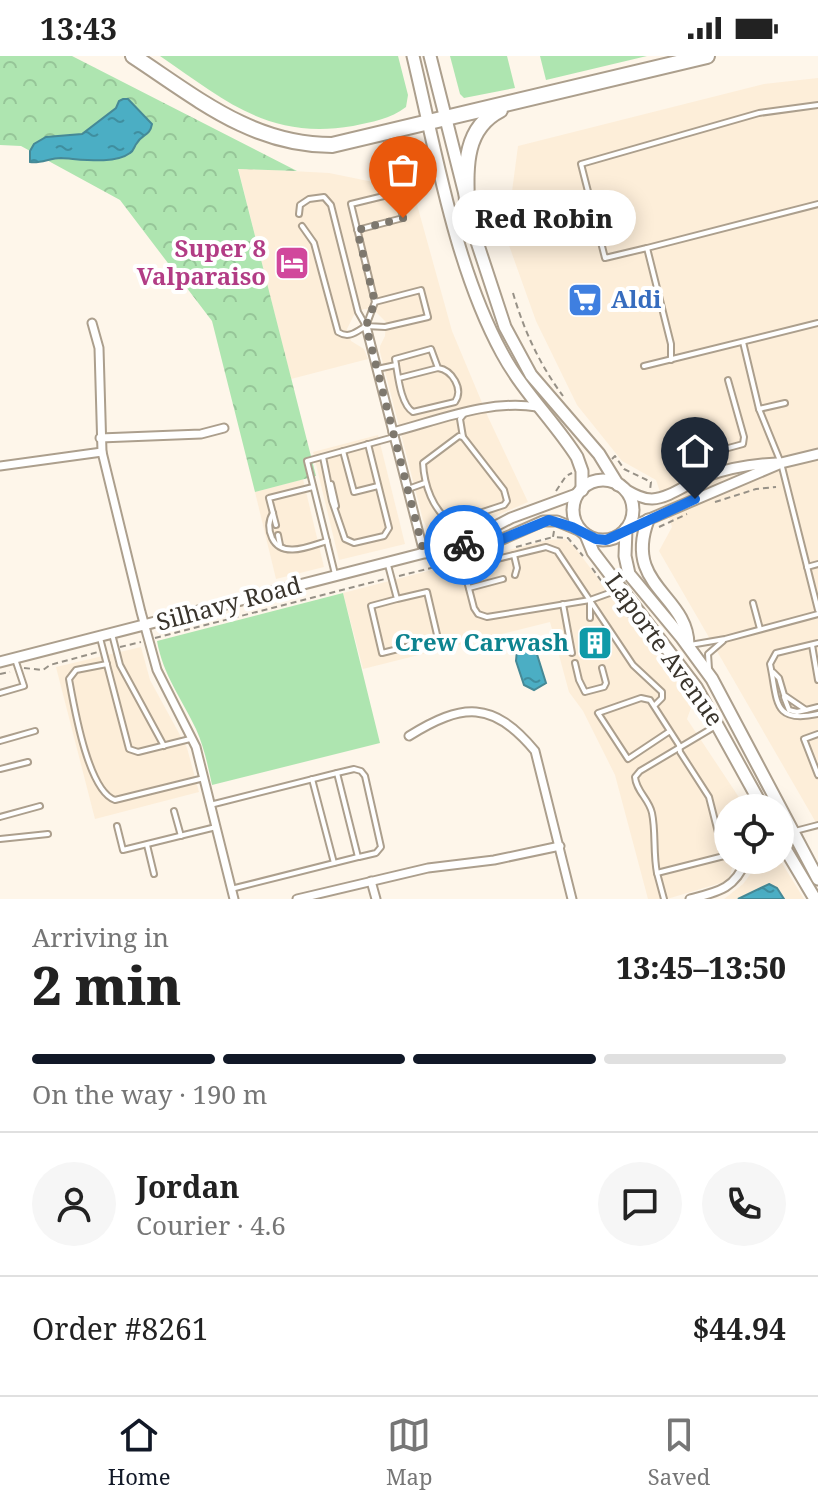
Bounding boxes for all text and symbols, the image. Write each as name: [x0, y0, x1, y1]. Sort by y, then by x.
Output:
text: 13:43: [40, 8, 117, 49]
pin: [369, 136, 437, 218]
icon: bag: [381, 148, 425, 192]
callout: Red Robin: [451, 190, 635, 246]
text: Red Robin: [475, 200, 613, 236]
place label: Super 8 Valparaiso: [137, 231, 266, 292]
hotel icon: Super 8 Valparaiso: [273, 244, 311, 282]
supermarket icon: Aldi: [566, 281, 604, 319]
place label: Aldi: [611, 282, 662, 315]
pin: [661, 417, 729, 499]
icon: home: [673, 429, 717, 473]
courier: [424, 505, 504, 585]
icon: bike: [442, 523, 486, 567]
street label: Laporte Avenue: [598, 566, 732, 732]
street label: Silhavy Road: [153, 567, 305, 638]
building icon: Crew Carwash: [576, 624, 614, 662]
place label: Crew Carwash: [394, 625, 569, 658]
map controls: [714, 794, 794, 874]
button: locate: [714, 794, 794, 874]
text: Arriving in: [32, 919, 169, 955]
text: 13:45–13:50: [616, 947, 786, 988]
text: 2 min: [32, 949, 181, 1020]
text: On the way · 190 m: [32, 1076, 267, 1112]
button: person: [32, 1162, 116, 1246]
button: chat: [598, 1162, 682, 1246]
button: phone: [702, 1162, 786, 1246]
text: Jordan: [136, 1166, 239, 1207]
text: Courier · 4.6: [136, 1207, 286, 1243]
text: Order #8261: [32, 1308, 209, 1349]
text: $44.94: [692, 1308, 786, 1349]
tab: Home: [108, 1413, 170, 1491]
tab: Map: [386, 1413, 432, 1491]
tab: Saved: [648, 1413, 710, 1491]

